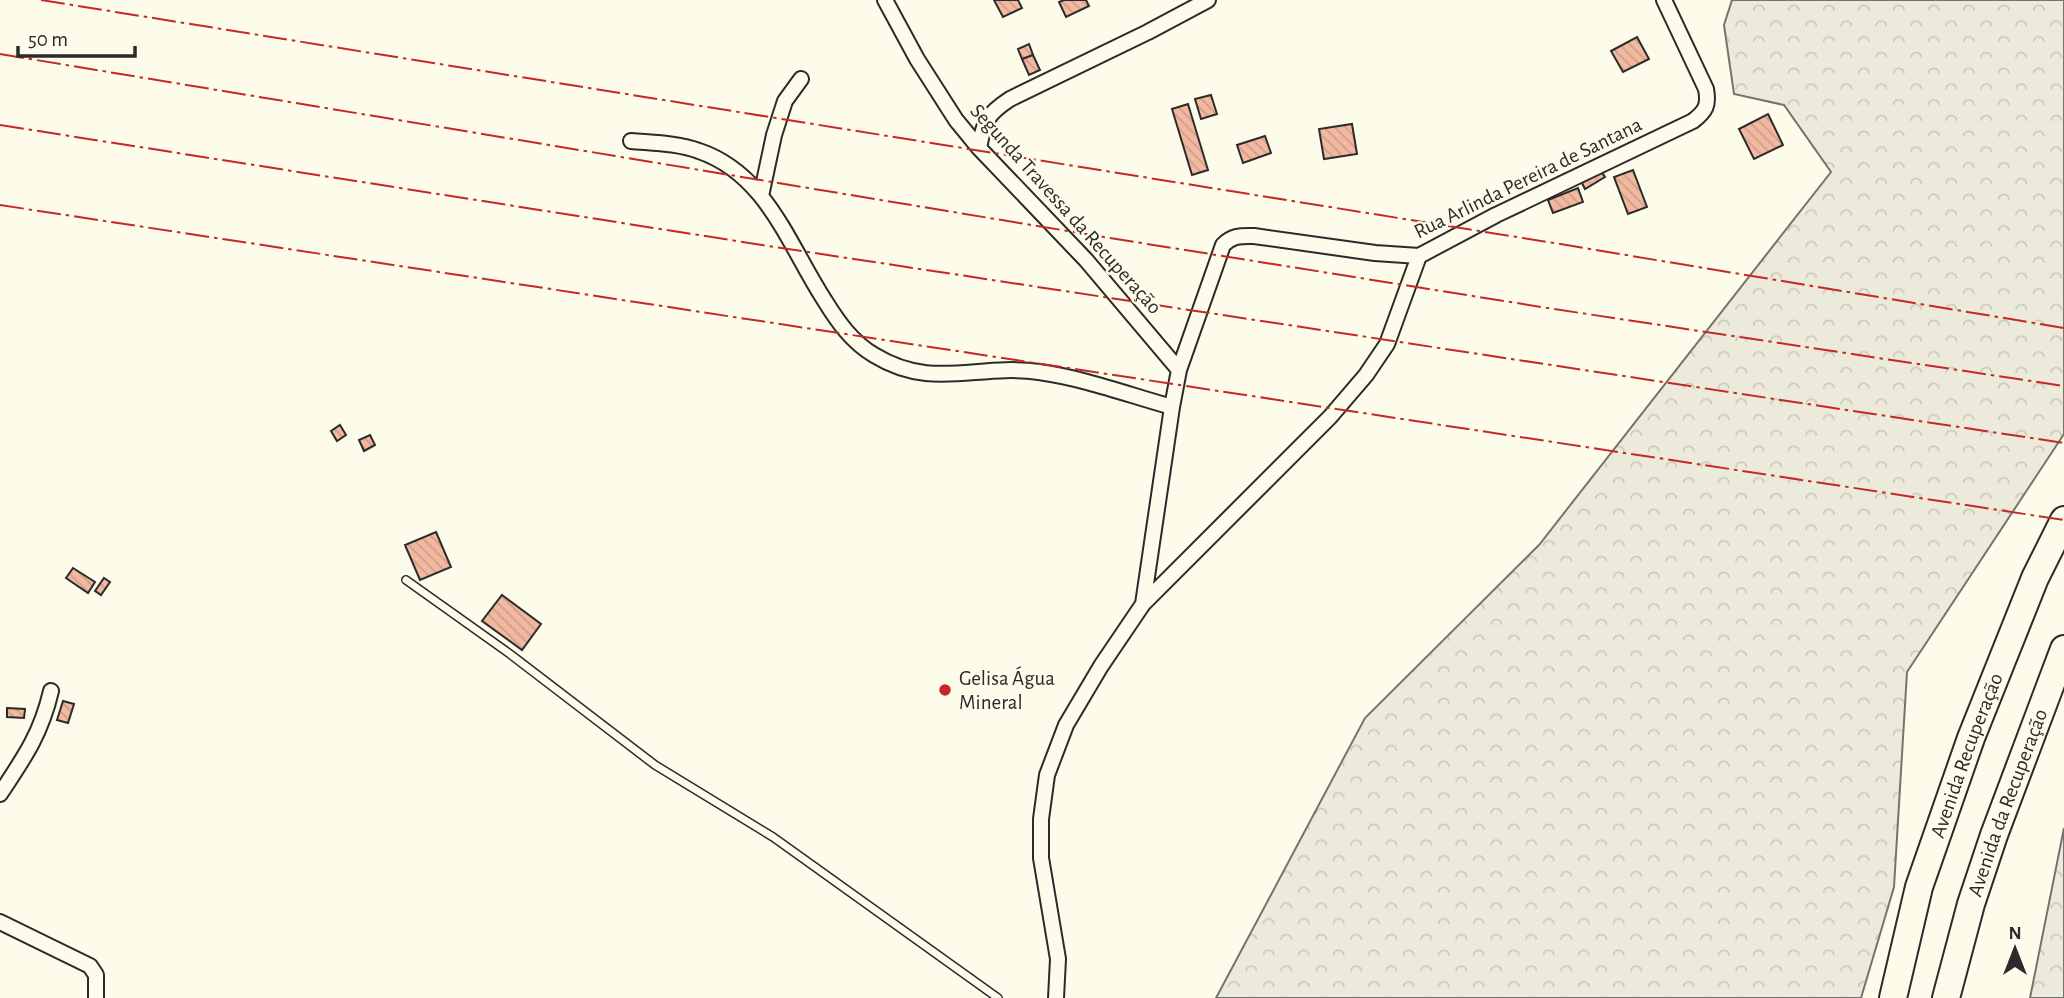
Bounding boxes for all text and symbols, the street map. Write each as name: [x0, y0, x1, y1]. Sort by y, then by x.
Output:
scale bar: [18, 14, 135, 58]
text: 50 m: [28, 29, 68, 50]
street label: Segunda Travessa da Recuperação: [966, 100, 1166, 318]
street label: Rua Arlinda Pereira de Santana: [1411, 114, 1645, 242]
place label: Gelisa Água Mineral: [959, 666, 1055, 713]
street label: Avenida Recuperação: [1927, 670, 2006, 840]
marker: Gelisa Água Mineral: [937, 682, 953, 698]
street label: Avenida da Recuperação: [1964, 706, 2051, 899]
north arrow: [1980, 914, 2050, 984]
text: N: [2008, 924, 2022, 943]

